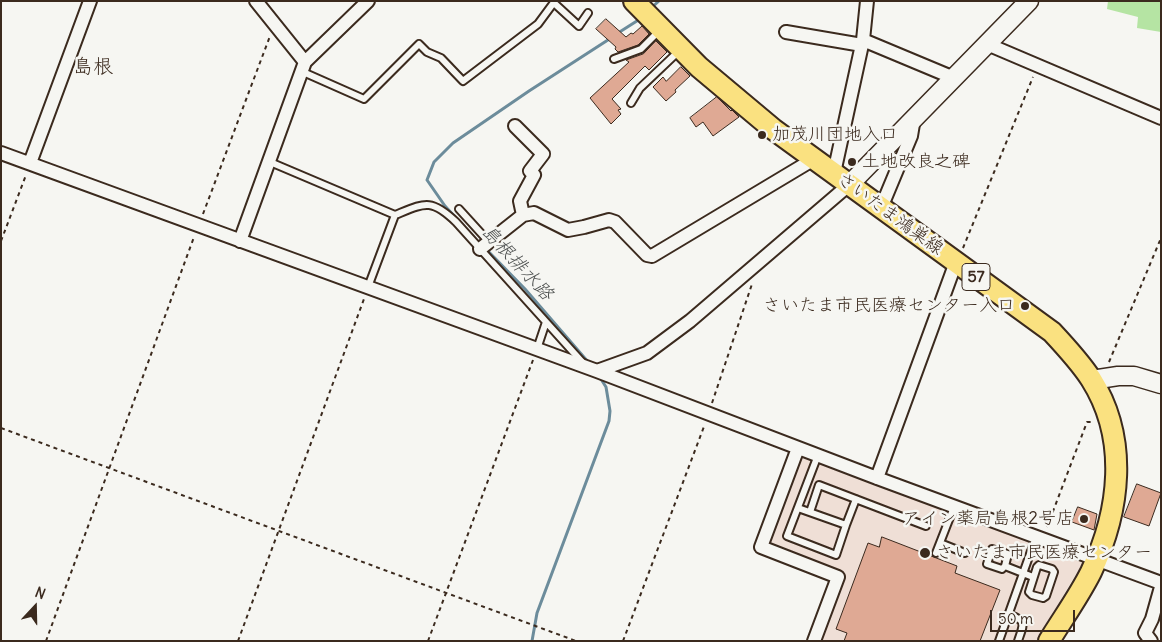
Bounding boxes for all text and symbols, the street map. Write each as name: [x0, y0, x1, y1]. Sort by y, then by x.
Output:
district label: 島根: [73, 55, 113, 79]
place label: 加茂川団地入口: [772, 124, 898, 146]
marker: 加茂川団地入口: [756, 129, 768, 141]
place label: 土地改良之碑: [862, 151, 970, 173]
marker: 土地改良之碑: [846, 156, 858, 168]
street label: さいたま鴻巣線: [833, 168, 947, 260]
water label: 島根排水路: [476, 220, 558, 306]
road number: 57: [962, 264, 990, 290]
place label: さいたま市民医療センター入口: [763, 295, 1015, 317]
marker: さいたま市民医療センター入口: [1019, 300, 1031, 312]
place label: アイン薬局島根2号店: [902, 508, 1074, 530]
marker: アイン薬局島根2号店: [1078, 513, 1090, 525]
place label: さいたま市民医療センター: [936, 542, 1152, 564]
marker: さいたま市民医療センター: [918, 546, 932, 560]
north arrow: [10, 582, 60, 632]
text: N: [33, 583, 48, 603]
scale bar: [992, 600, 1077, 632]
text: 50 m: [998, 609, 1033, 628]

